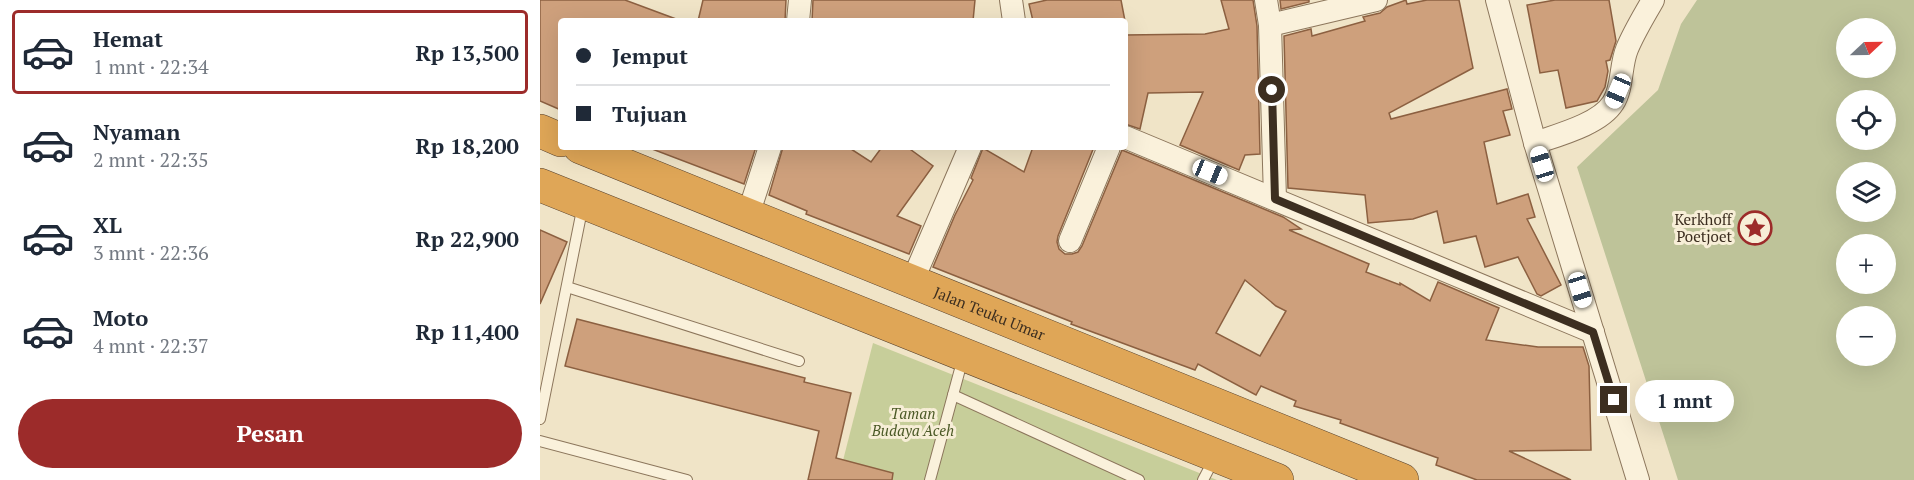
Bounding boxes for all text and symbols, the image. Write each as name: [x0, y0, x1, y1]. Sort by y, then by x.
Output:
north arrow: [1836, 18, 1896, 78]
map controls: [1836, 18, 1896, 366]
text: Hemat: [93, 24, 163, 53]
icon: car: [21, 25, 75, 79]
text: Rp 13,500: [415, 38, 519, 67]
text: Jemput: [612, 41, 688, 70]
text: 1 mnt · 22:34: [93, 53, 209, 80]
car: [1603, 71, 1633, 111]
route start: [1258, 76, 1285, 103]
button: locate: [1836, 90, 1896, 150]
text: Tujuan: [612, 99, 687, 128]
text: Nyaman: [93, 117, 180, 146]
icon: car: [21, 118, 75, 172]
text: Rp 18,200: [415, 131, 519, 160]
car: [1528, 144, 1556, 184]
text: 2 mnt · 22:35: [93, 146, 209, 173]
car: [1190, 157, 1230, 187]
button: layers: [1836, 162, 1896, 222]
place label: Kerkhoff Poetjoet: [1675, 209, 1733, 246]
text: XL: [93, 210, 122, 239]
place icon: Kerkhoff Poetjoet: [1737, 210, 1773, 246]
icon: car: [21, 211, 75, 265]
text: Rp 22,900: [415, 224, 519, 253]
button: +: [1836, 234, 1896, 294]
text: 3 mnt · 22:36: [93, 239, 209, 266]
car: [1566, 270, 1594, 310]
street label: Jalan Teuku Umar: [931, 281, 1048, 345]
text: Moto: [93, 303, 148, 332]
icon: car: [21, 304, 75, 358]
button: −: [1836, 306, 1896, 366]
text: Rp 11,400: [415, 317, 519, 346]
text: 4 mnt · 22:37: [93, 332, 209, 359]
callout: 1 mnt: [1635, 379, 1734, 421]
route end: [1600, 386, 1627, 413]
text: 1 mnt: [1656, 387, 1713, 414]
button: Pesan: [18, 399, 522, 468]
park label: Taman Budaya Aceh: [871, 403, 954, 440]

